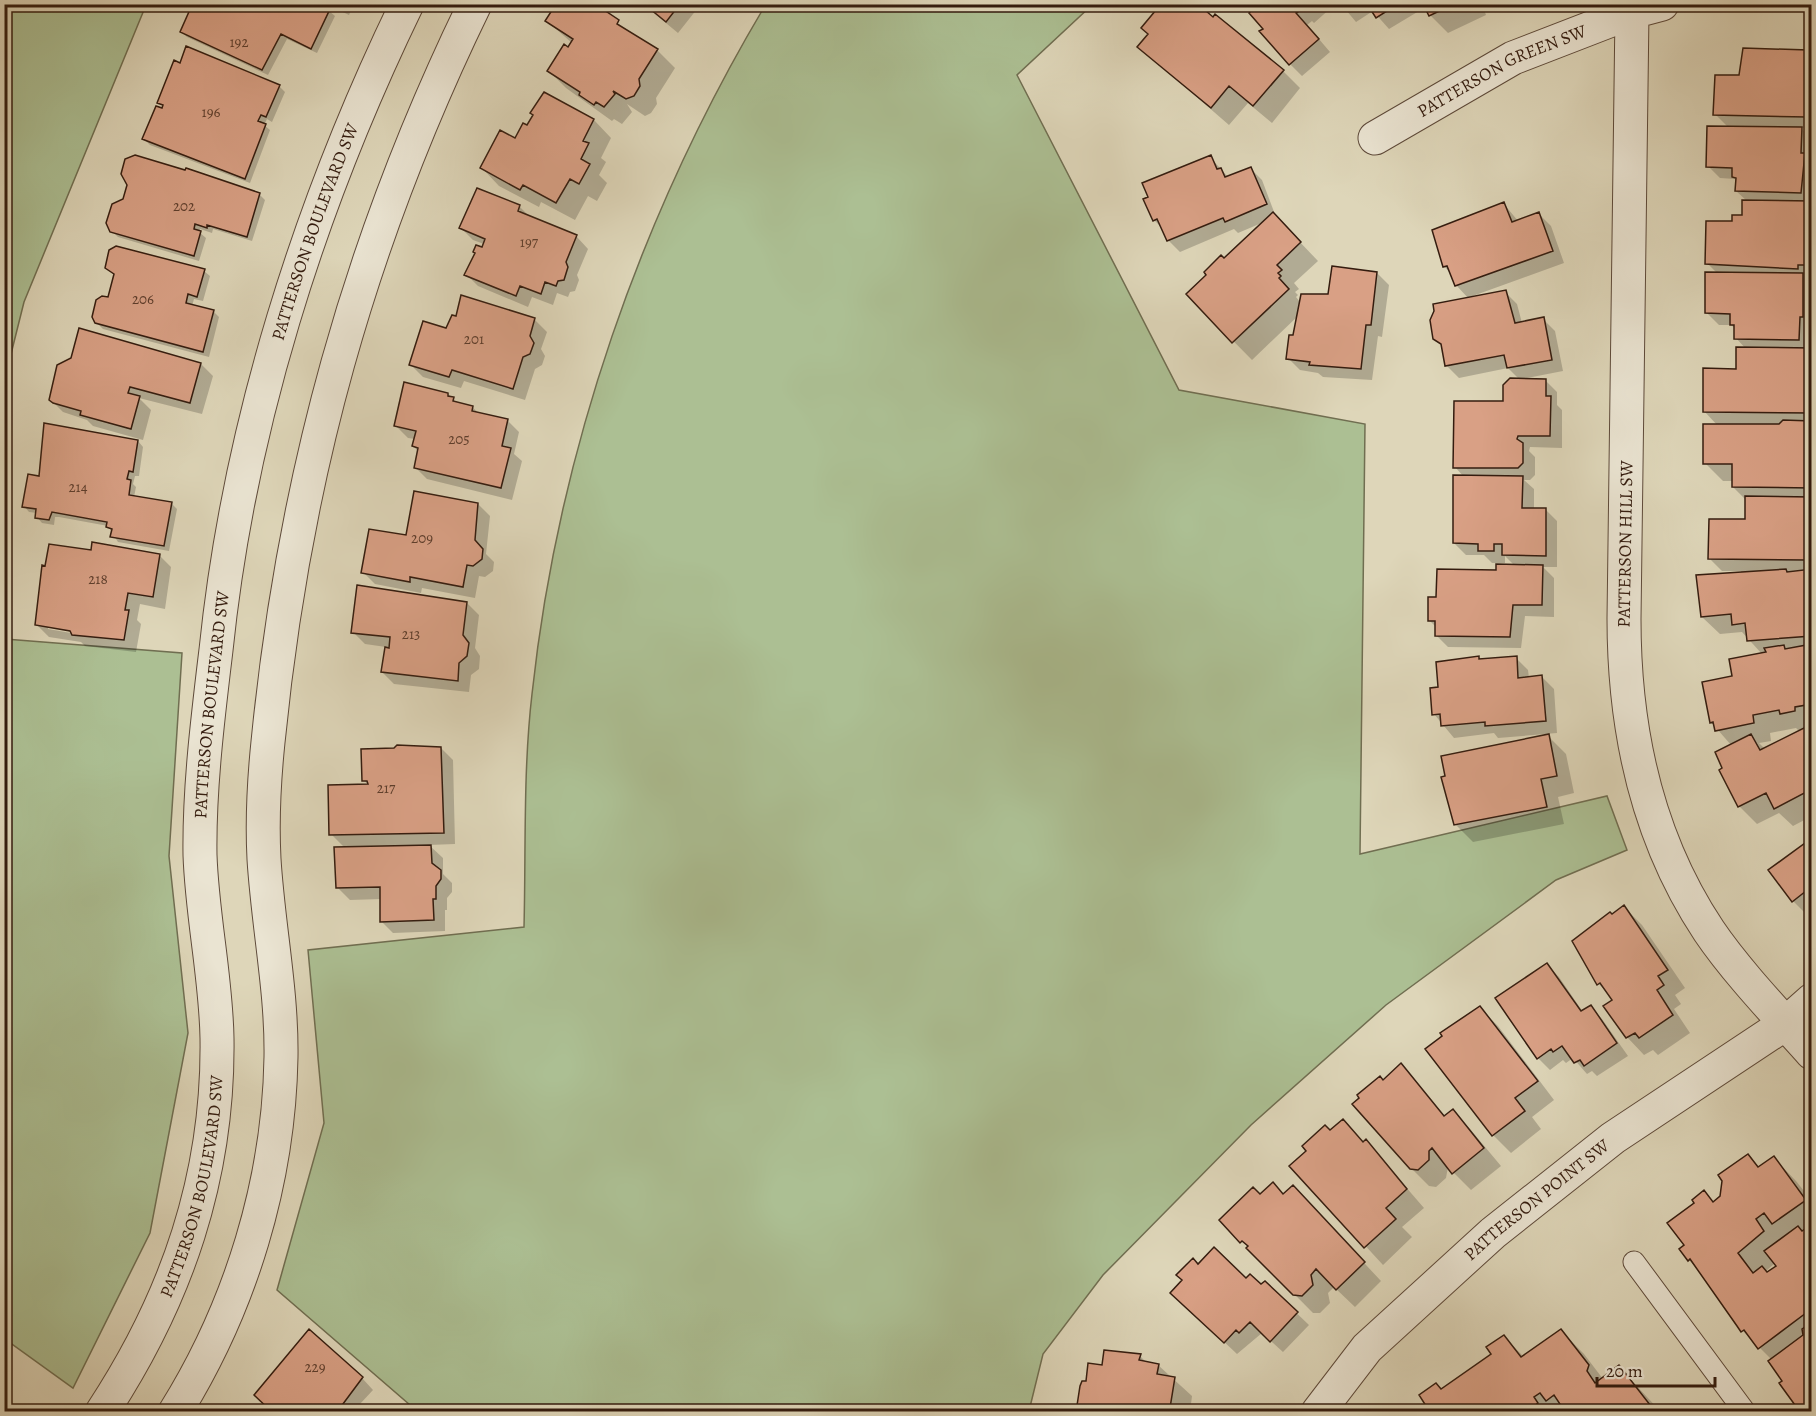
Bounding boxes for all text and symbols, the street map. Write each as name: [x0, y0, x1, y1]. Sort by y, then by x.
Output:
street label: PATTERSON GREEN SW: [1413, 19, 1590, 123]
house number: 192: [229, 32, 249, 52]
house number: 196: [202, 102, 221, 122]
street label: PATTERSON BOULEVARD SW: [266, 119, 364, 343]
house number: 202: [173, 196, 195, 216]
house number: 197: [520, 232, 539, 252]
house number: 206: [132, 289, 154, 309]
house number: 201: [464, 329, 484, 349]
house number: 205: [448, 429, 470, 449]
street label: PATTERSON HILL SW: [1612, 460, 1638, 628]
house number: 214: [68, 477, 88, 497]
house number: 209: [411, 528, 433, 548]
house number: 218: [88, 569, 108, 589]
street label: PATTERSON BOULEVARD SW: [188, 589, 235, 819]
house number: 213: [402, 624, 420, 644]
house number: 217: [377, 778, 396, 798]
street label: PATTERSON BOULEVARD SW: [154, 1074, 229, 1301]
street label: PATTERSON POINT SW: [1459, 1133, 1614, 1266]
scale bar: [1597, 1350, 1716, 1388]
house number: 229: [304, 1357, 326, 1377]
text: 20 m: [1606, 1359, 1643, 1383]

